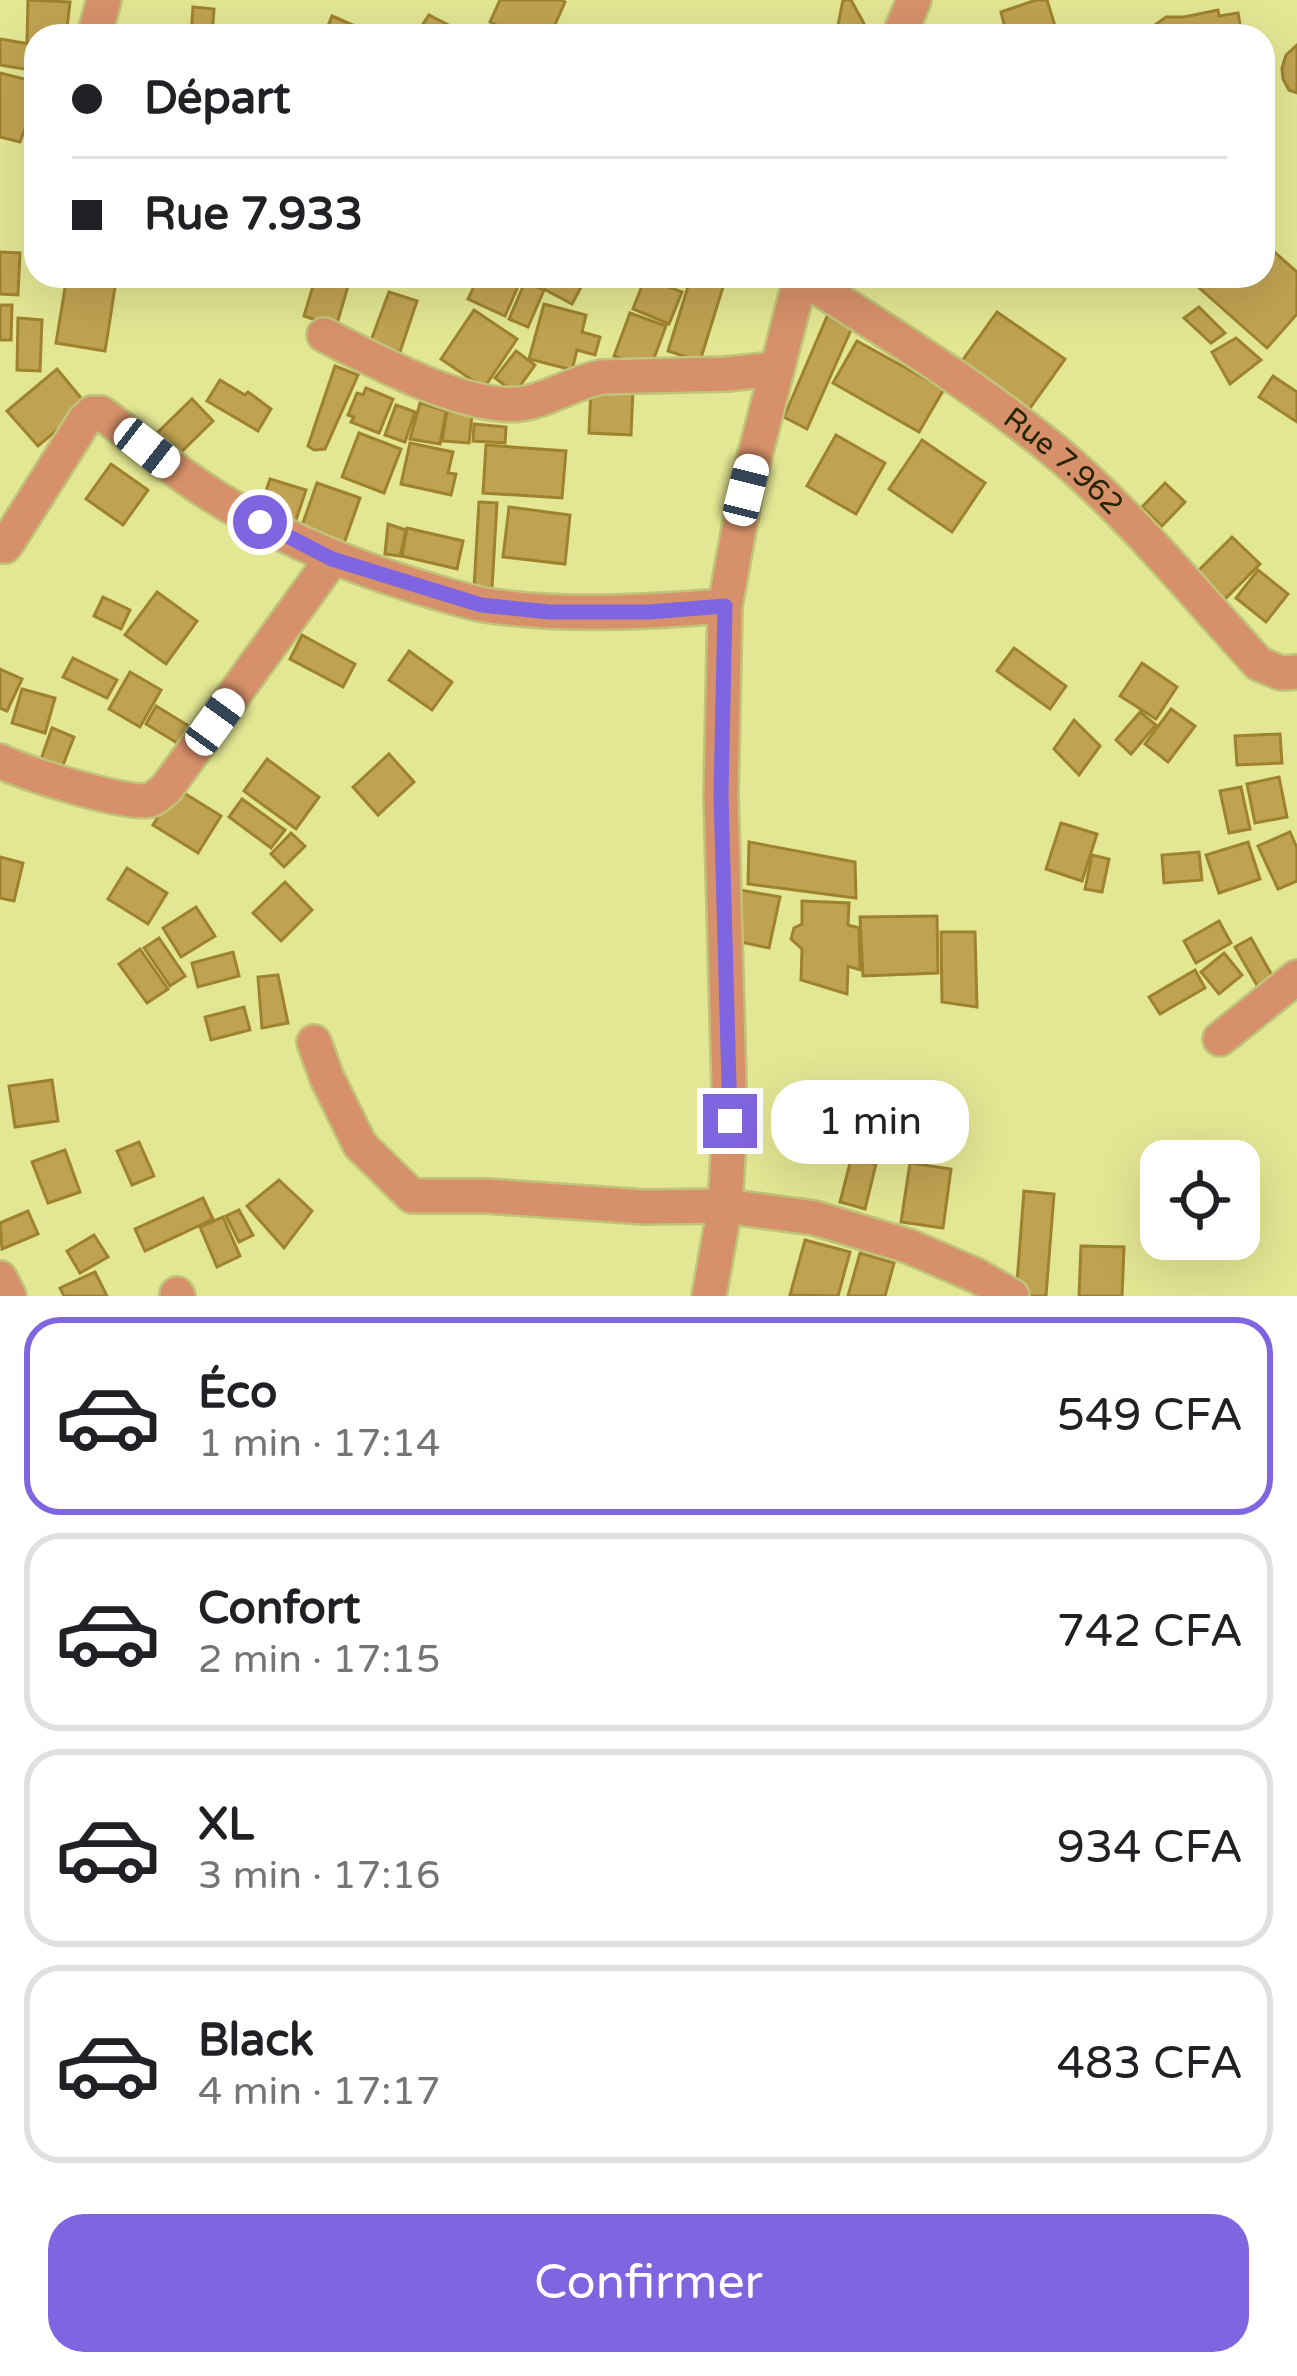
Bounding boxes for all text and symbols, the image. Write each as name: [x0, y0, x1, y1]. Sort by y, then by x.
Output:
text: Départ: [144, 72, 291, 126]
text: Rue 7.933: [144, 188, 363, 242]
street label: Rue 7.962: [996, 399, 1131, 523]
car: [108, 412, 186, 484]
car: [720, 451, 772, 529]
route start: [233, 495, 287, 549]
car: [179, 682, 251, 762]
callout: 1 min: [772, 1079, 970, 1163]
route end: [703, 1094, 757, 1148]
text: 1 min: [818, 1098, 922, 1145]
map controls: [1140, 1140, 1260, 1260]
button: locate: [1140, 1140, 1260, 1260]
icon: car: [54, 1362, 162, 1470]
text: Éco: [198, 1366, 277, 1420]
text: 549 CFA: [1057, 1389, 1243, 1443]
text: 1 min · 17:14: [198, 1420, 440, 1467]
icon: car: [54, 1578, 162, 1686]
text: Confort: [198, 1582, 360, 1636]
text: 742 CFA: [1057, 1605, 1243, 1659]
text: 2 min · 17:15: [198, 1636, 440, 1683]
icon: car: [54, 1794, 162, 1902]
text: XL: [198, 1798, 254, 1852]
text: 934 CFA: [1057, 1821, 1243, 1875]
text: 3 min · 17:16: [198, 1852, 440, 1899]
icon: car: [54, 2010, 162, 2118]
text: Black: [198, 2014, 314, 2068]
text: 483 CFA: [1057, 2037, 1243, 2091]
text: 4 min · 17:17: [198, 2068, 440, 2115]
button: Confirmer: [48, 2214, 1249, 2352]

